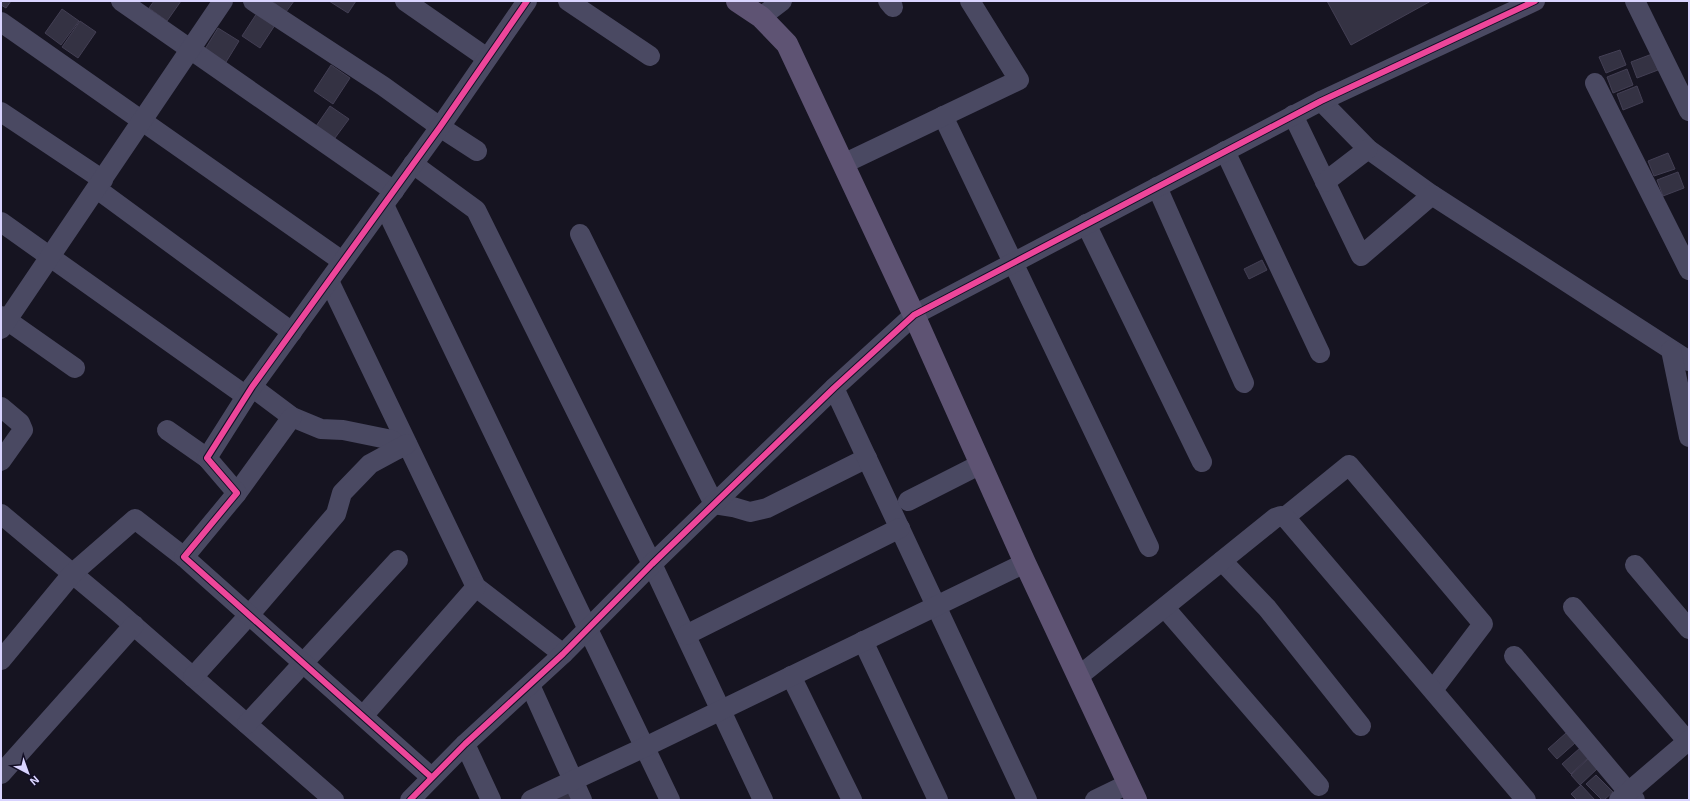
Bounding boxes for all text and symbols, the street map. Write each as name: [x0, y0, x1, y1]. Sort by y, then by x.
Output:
north arrow: [8, 753, 48, 793]
text: N: [28, 773, 42, 788]

